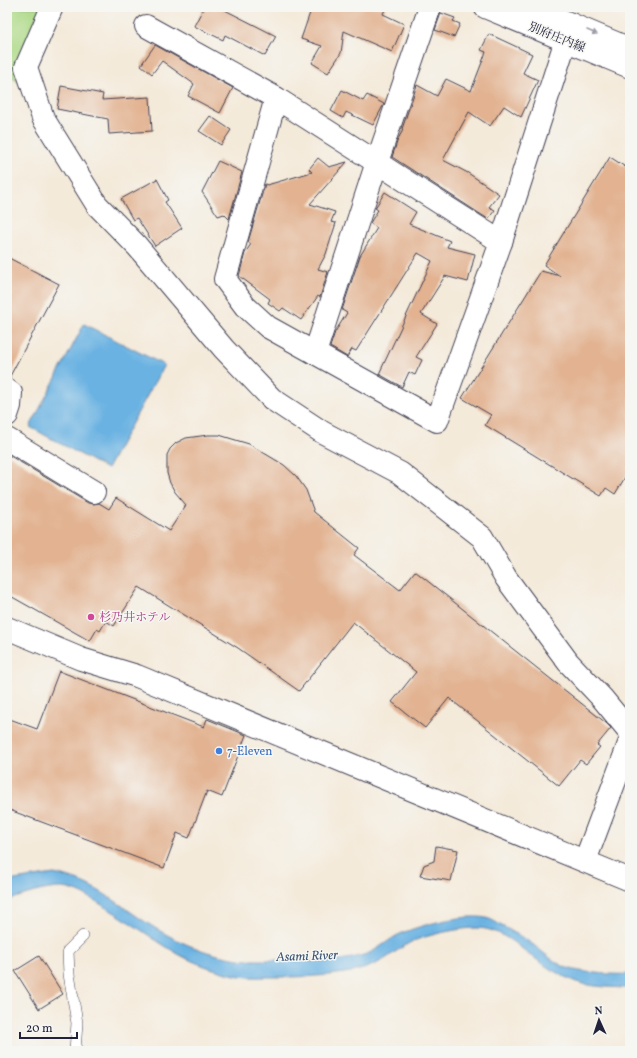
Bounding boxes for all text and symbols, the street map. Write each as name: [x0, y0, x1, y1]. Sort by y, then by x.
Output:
street label: 別府庄内線: [526, 19, 587, 57]
one-way arrow: [586, 30, 598, 36]
place label: 杉乃井ホテル: [99, 610, 170, 626]
marker: 杉乃井ホテル: [86, 612, 96, 622]
place label: 7-Eleven: [227, 744, 272, 760]
marker: 7-Eleven: [214, 746, 224, 756]
water label: Asami River: [275, 947, 338, 967]
north arrow: [579, 1000, 619, 1040]
text: N: [594, 1004, 603, 1019]
scale bar: [20, 1014, 77, 1040]
text: 20 m: [26, 1021, 53, 1037]

